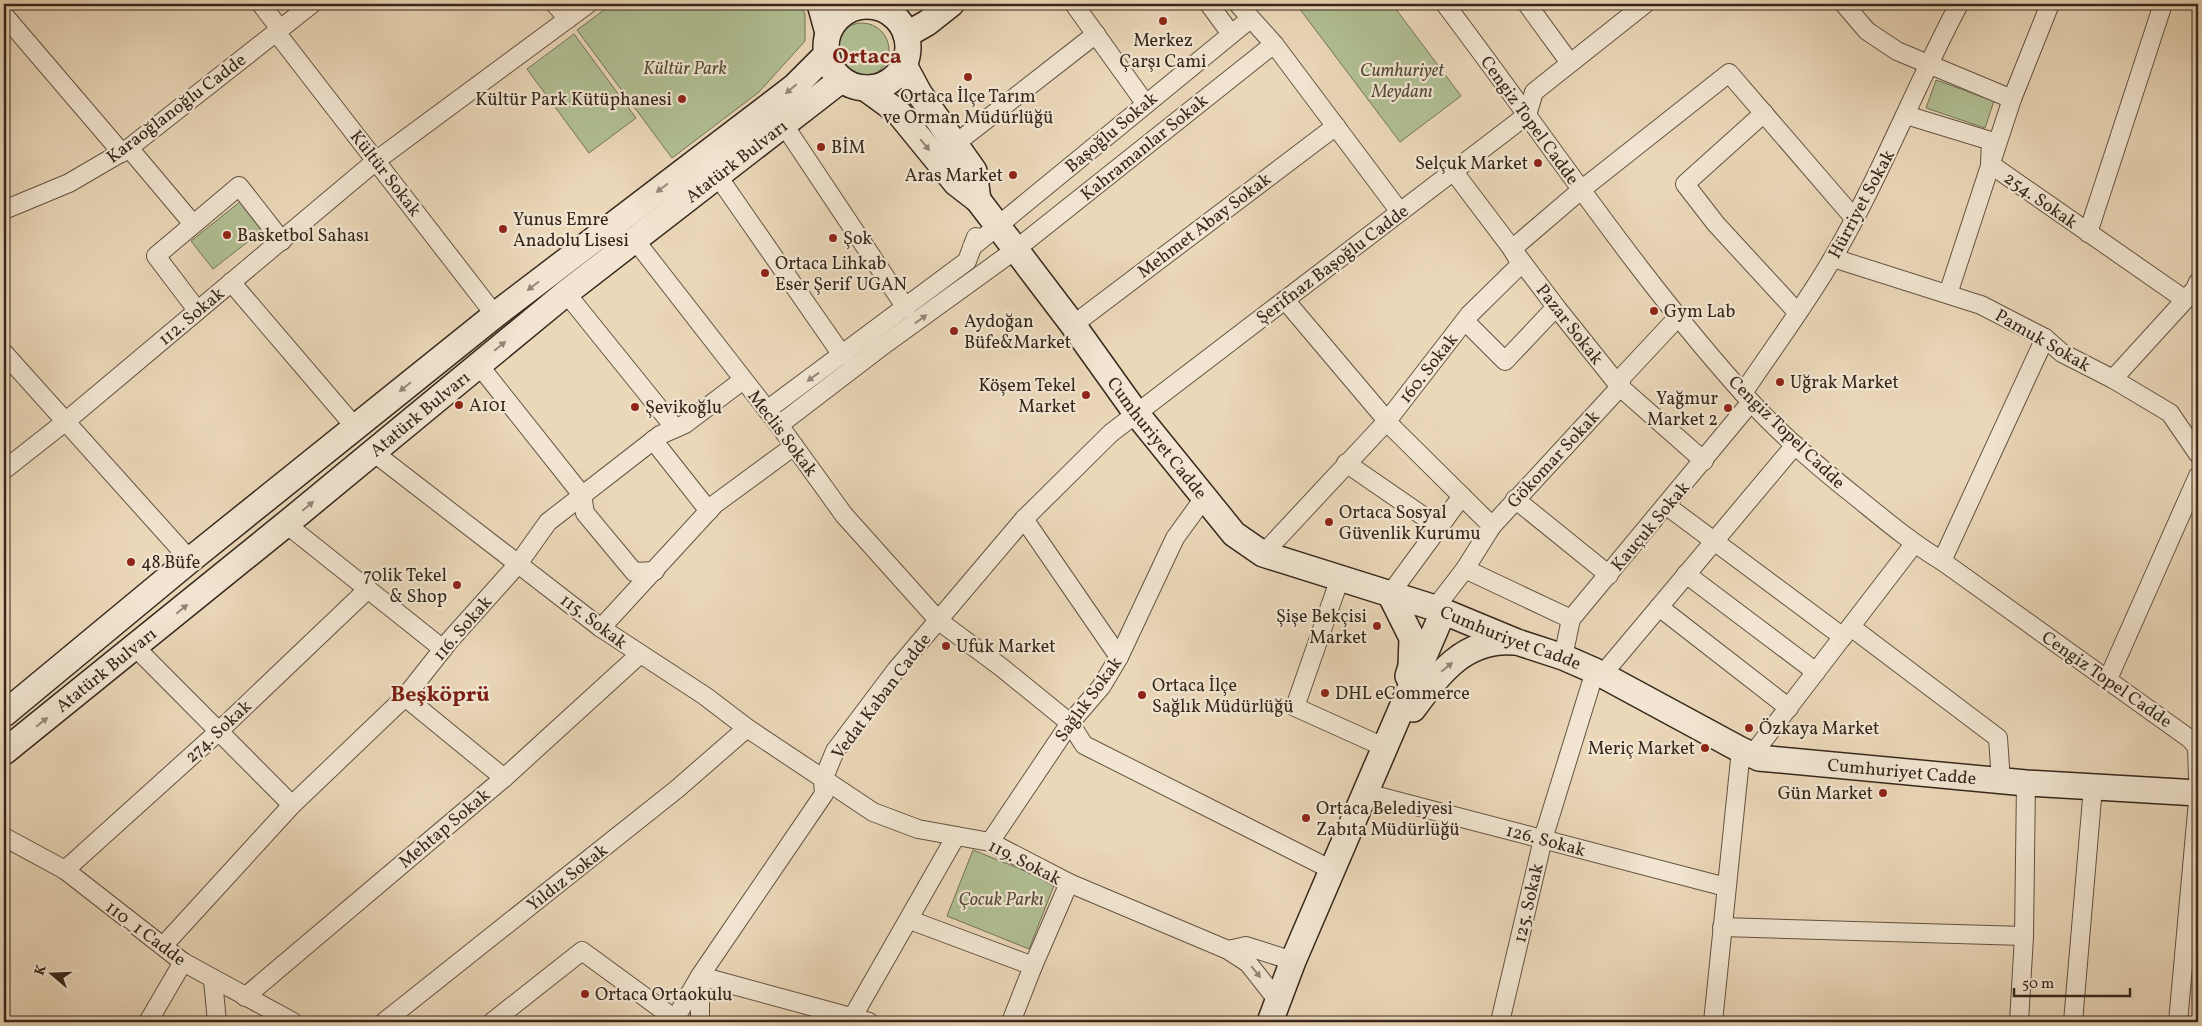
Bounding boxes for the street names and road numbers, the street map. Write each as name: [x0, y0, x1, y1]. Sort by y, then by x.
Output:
street label: Karaoğlanoğlu Cadde: [102, 48, 252, 170]
street label: Cengiz Topel Cadde: [1473, 51, 1584, 191]
street label: Başoğlu Sokak: [1060, 87, 1164, 179]
street label: Kahramanlar Sokak: [1076, 89, 1214, 207]
street label: Atatürk Bulvarı: [681, 115, 794, 210]
street label: Kültür Sokak: [343, 126, 427, 222]
street label: Hürriyet Sokak: [1823, 146, 1902, 264]
street label: Mehmet Abay Sokak: [1133, 167, 1277, 285]
street label: 254. Sokak: [1998, 167, 2082, 236]
street label: Şerifnaz Başoğlu Cadde: [1251, 199, 1414, 331]
street label: Pazar Sokak: [1529, 279, 1608, 371]
street label: 112. Sokak: [154, 282, 231, 352]
street label: Pamuk Sokak: [1990, 304, 2095, 379]
street label: 160. Sokak: [1394, 329, 1465, 409]
street label: Atatürk Bulvarı: [365, 366, 476, 464]
street label: Cengiz Topel Cadde: [1722, 371, 1850, 496]
street label: Cumhuriyet Cadde: [1100, 372, 1212, 505]
street label: Meclis Sokak: [741, 385, 823, 483]
street label: Gökomar Sokak: [1502, 405, 1606, 514]
street label: Kauçuk Sokak: [1606, 476, 1696, 577]
street label: 115. Sokak: [554, 589, 632, 656]
street label: 116. Sokak: [428, 591, 499, 667]
street label: Cumhuriyet Cadde: [1436, 600, 1585, 677]
street label: Atatürk Bulvarı: [51, 622, 163, 719]
street label: Cengiz Topel Cadde: [2036, 626, 2176, 735]
street label: Vedat Kaban Cadde: [827, 629, 938, 765]
street label: Sağlık Sokak: [1050, 652, 1129, 748]
street label: 274. Sokak: [180, 695, 258, 769]
street label: Cumhuriyet Cadde: [1826, 753, 1977, 792]
street label: Mehtap Sokak: [394, 783, 496, 875]
street label: 126. Sokak: [1503, 819, 1588, 864]
street label: 119. Sokak: [983, 834, 1065, 893]
street label: Yıldız Sokak: [522, 838, 614, 918]
street label: 125. Sokak: [1508, 861, 1551, 946]
street label: 110_1 Cadde: [100, 896, 190, 973]

